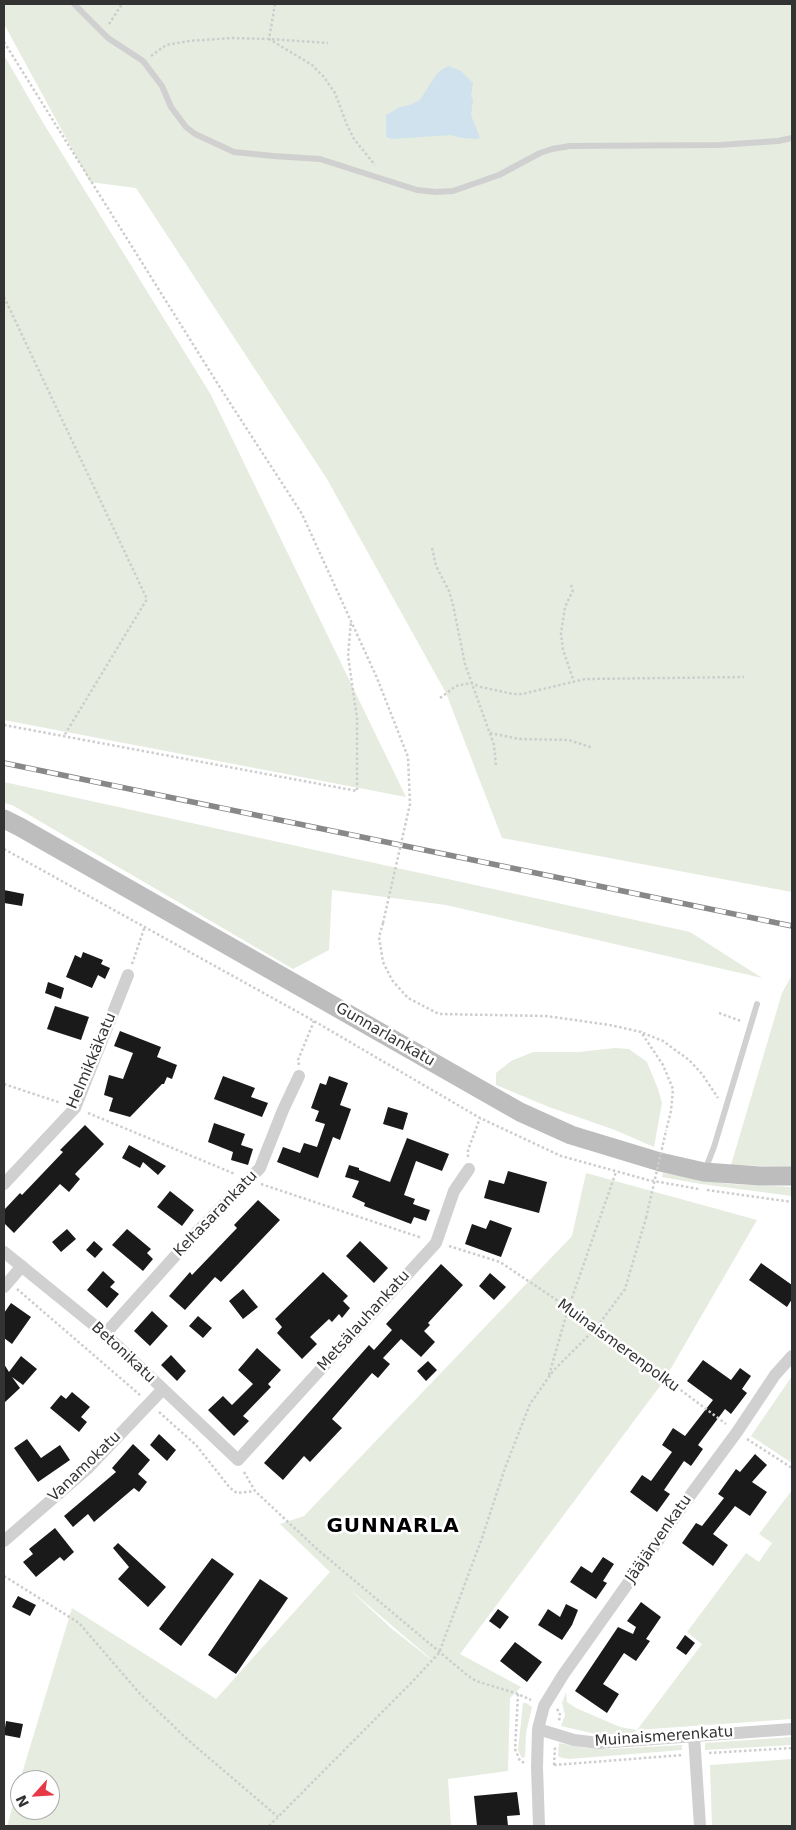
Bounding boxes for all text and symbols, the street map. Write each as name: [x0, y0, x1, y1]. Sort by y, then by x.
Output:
street label: Gunnarlankatu: [332, 999, 438, 1071]
street label: Helmikkäkatu: [64, 1010, 120, 1112]
street label: Keltasarankatu: [170, 1167, 262, 1261]
street label: Metsälauhankatu: [314, 1267, 414, 1375]
street label: Muinaismerenpolku: [554, 1296, 682, 1396]
street label: Betonikatu: [87, 1319, 159, 1387]
street label: Vanamokatu: [45, 1428, 125, 1506]
street label: Jääjärvenkatu: [622, 1492, 696, 1586]
district label: GUNNARLA: [325, 1515, 461, 1539]
street label: Muinaismerenkatu: [594, 1723, 734, 1751]
north arrow: [10, 1770, 60, 1820]
text: N: [13, 1792, 32, 1810]

